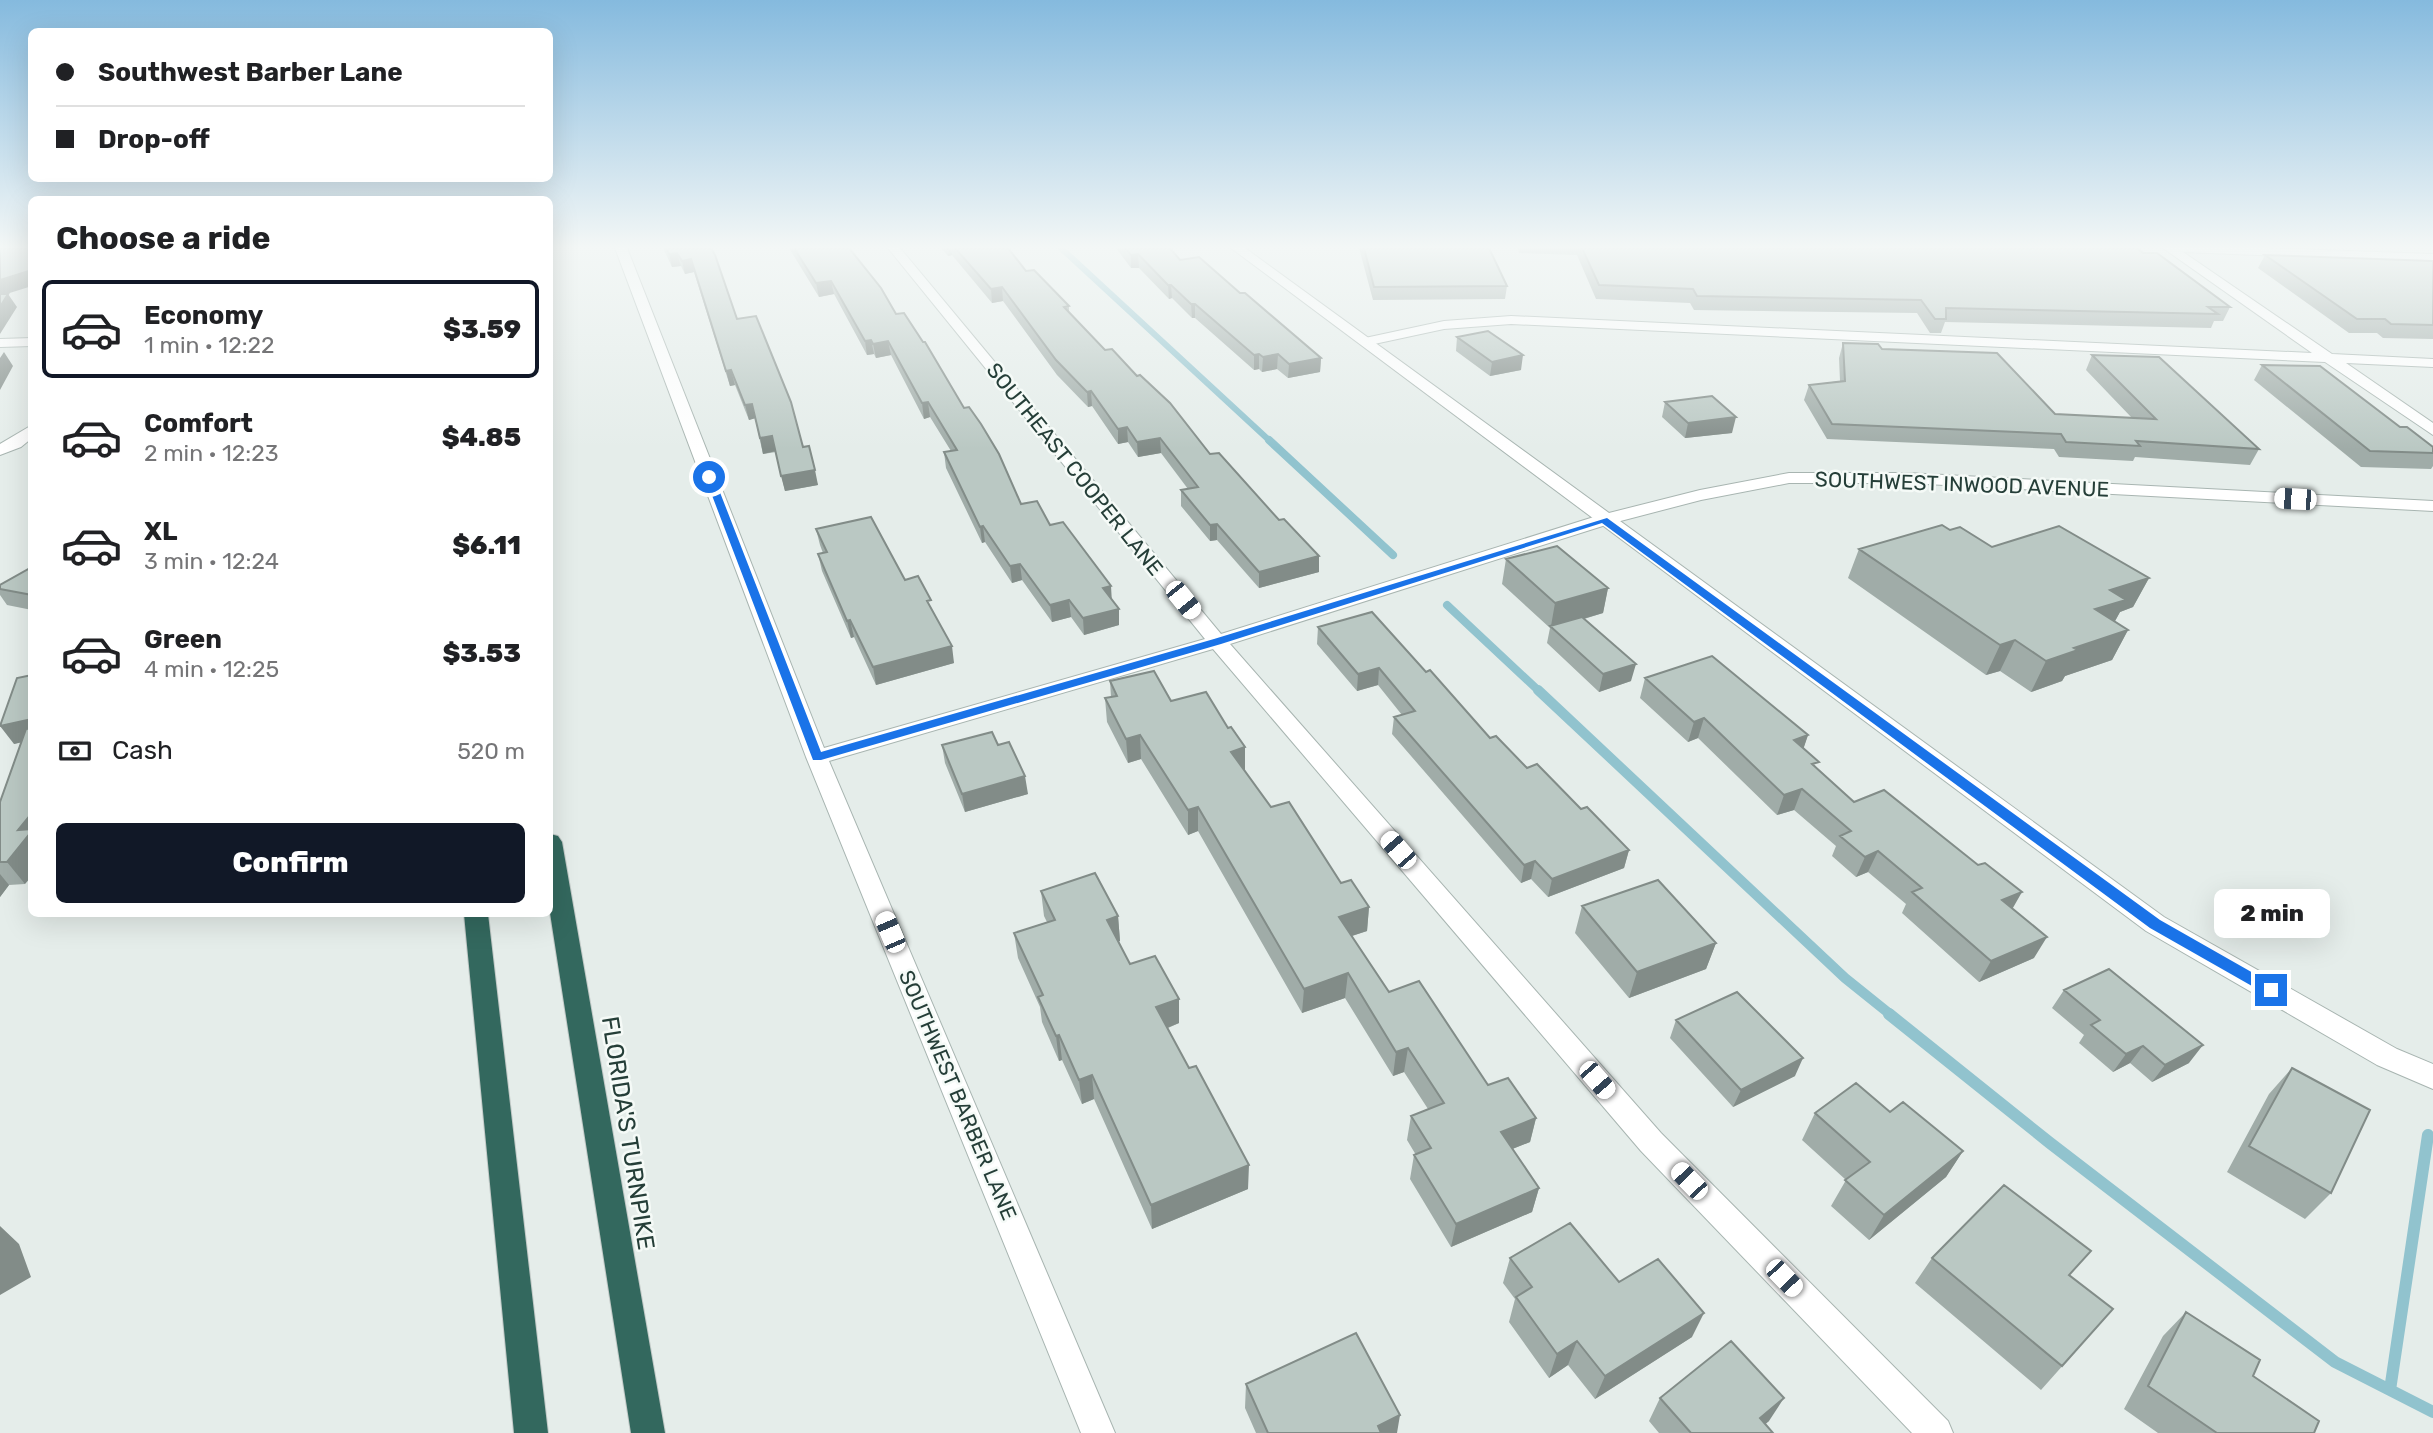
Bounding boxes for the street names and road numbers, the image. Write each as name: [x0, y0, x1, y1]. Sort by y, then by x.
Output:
street label: SOUTHEAST COOPER LANE: [982, 358, 1168, 580]
street label: SOUTHWEST INWOOD AVENUE: [1814, 466, 2110, 502]
street label: SOUTHWEST BARBER LANE: [894, 966, 1022, 1224]
street label: FLORIDA'S TURNPIKE: [596, 1014, 660, 1252]

